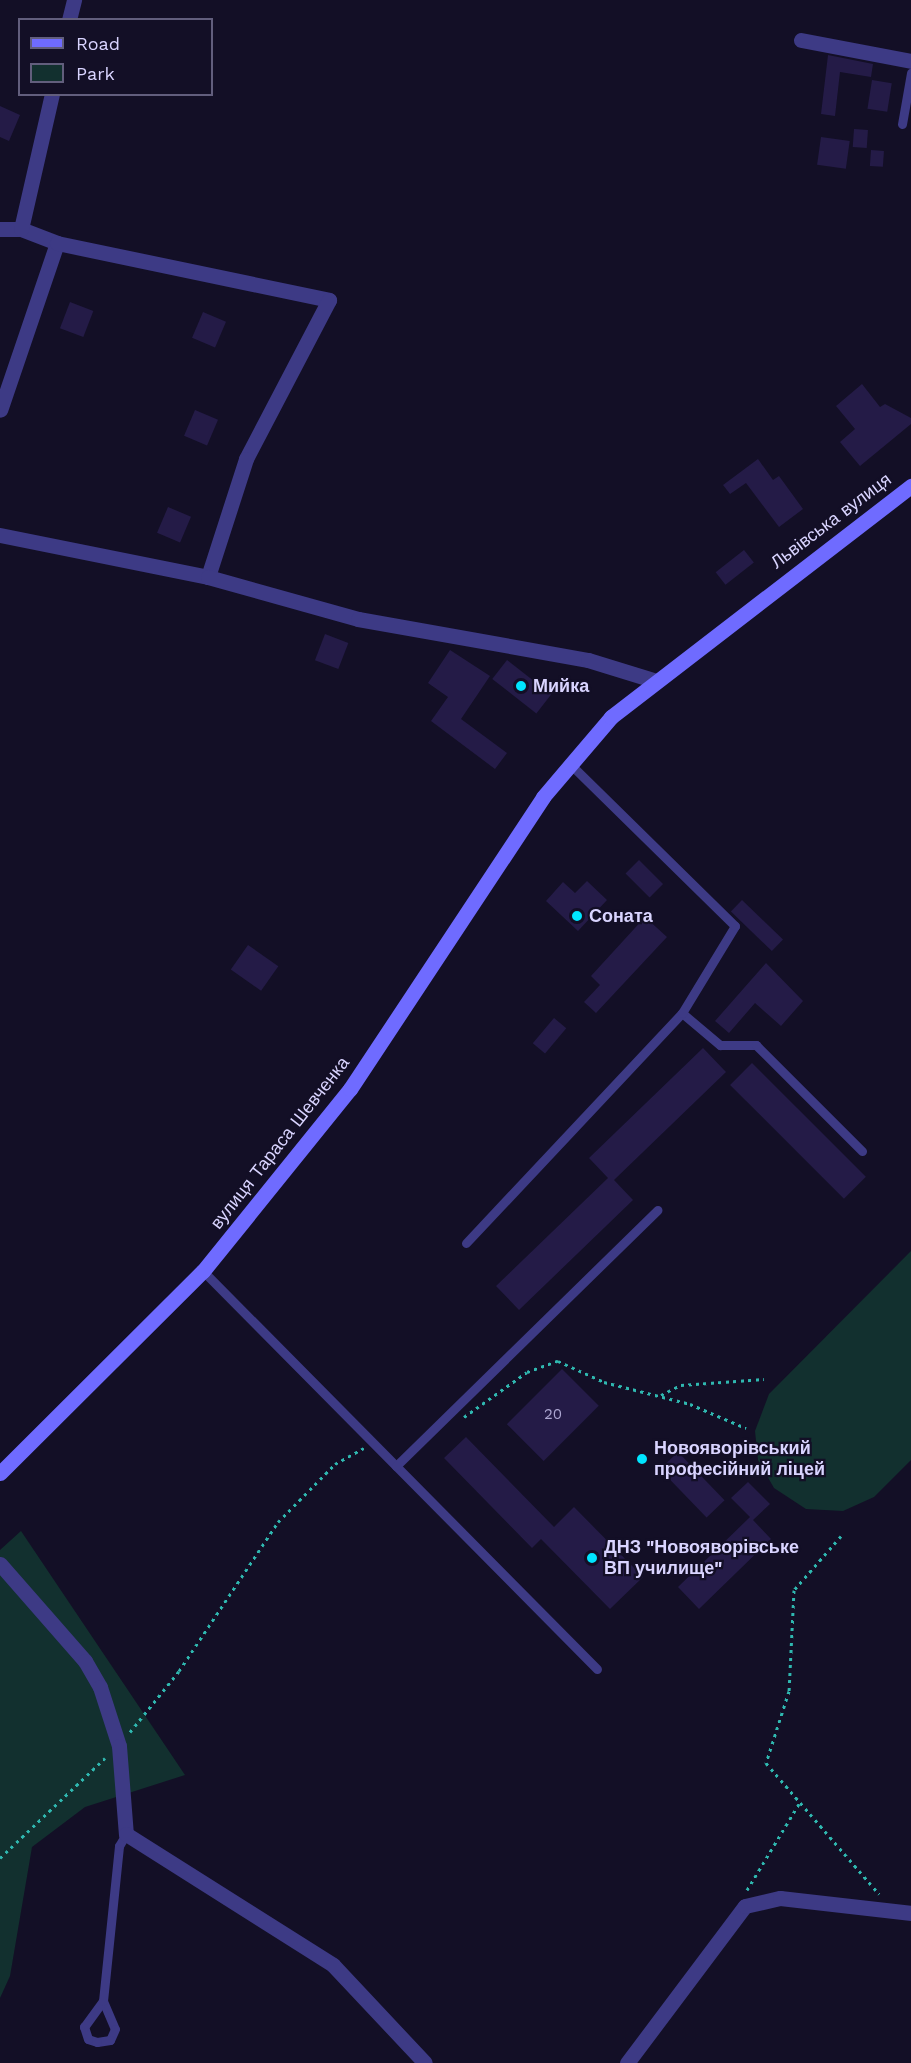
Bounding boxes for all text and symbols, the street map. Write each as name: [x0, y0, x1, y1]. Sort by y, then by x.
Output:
legend: [18, 18, 213, 96]
text: Road: [76, 33, 120, 54]
text: Park: [76, 63, 115, 84]
street label: Львівська вулиця: [766, 469, 896, 573]
place label: Мийка: [533, 675, 589, 697]
marker: Мийка: [514, 679, 528, 693]
place label: Соната: [589, 905, 653, 927]
marker: Соната: [570, 909, 584, 923]
street label: вулиця Тараса Шевченка: [206, 1053, 354, 1233]
house number: 20: [544, 1406, 562, 1424]
place label: Новояворівський професійний ліцей: [654, 1438, 825, 1480]
marker: Новояворівський професійний ліцей: [635, 1452, 649, 1466]
place label: ДНЗ "Новояворівське ВП училище": [604, 1537, 799, 1580]
marker: ДНЗ "Новояворівське ВП училище": [585, 1551, 599, 1565]

